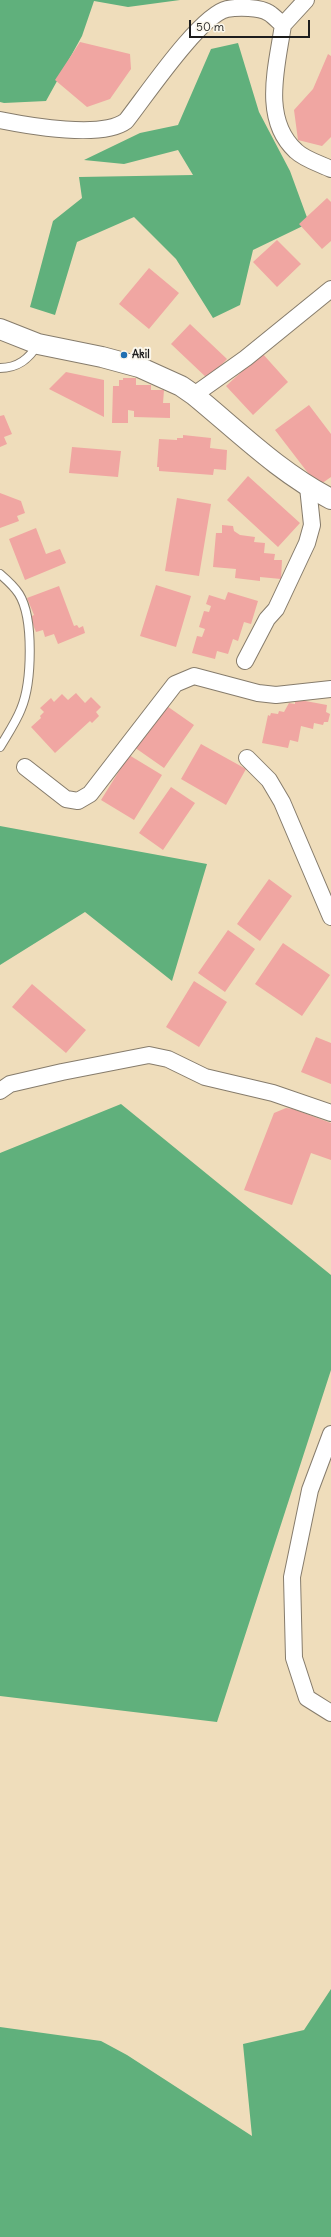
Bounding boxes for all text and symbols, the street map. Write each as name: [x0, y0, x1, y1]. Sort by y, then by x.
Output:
scale bar: [191, 12, 312, 38]
text: 50 m: [196, 19, 224, 34]
place label: Akil: [132, 348, 150, 362]
marker: Akil: [119, 350, 129, 360]

